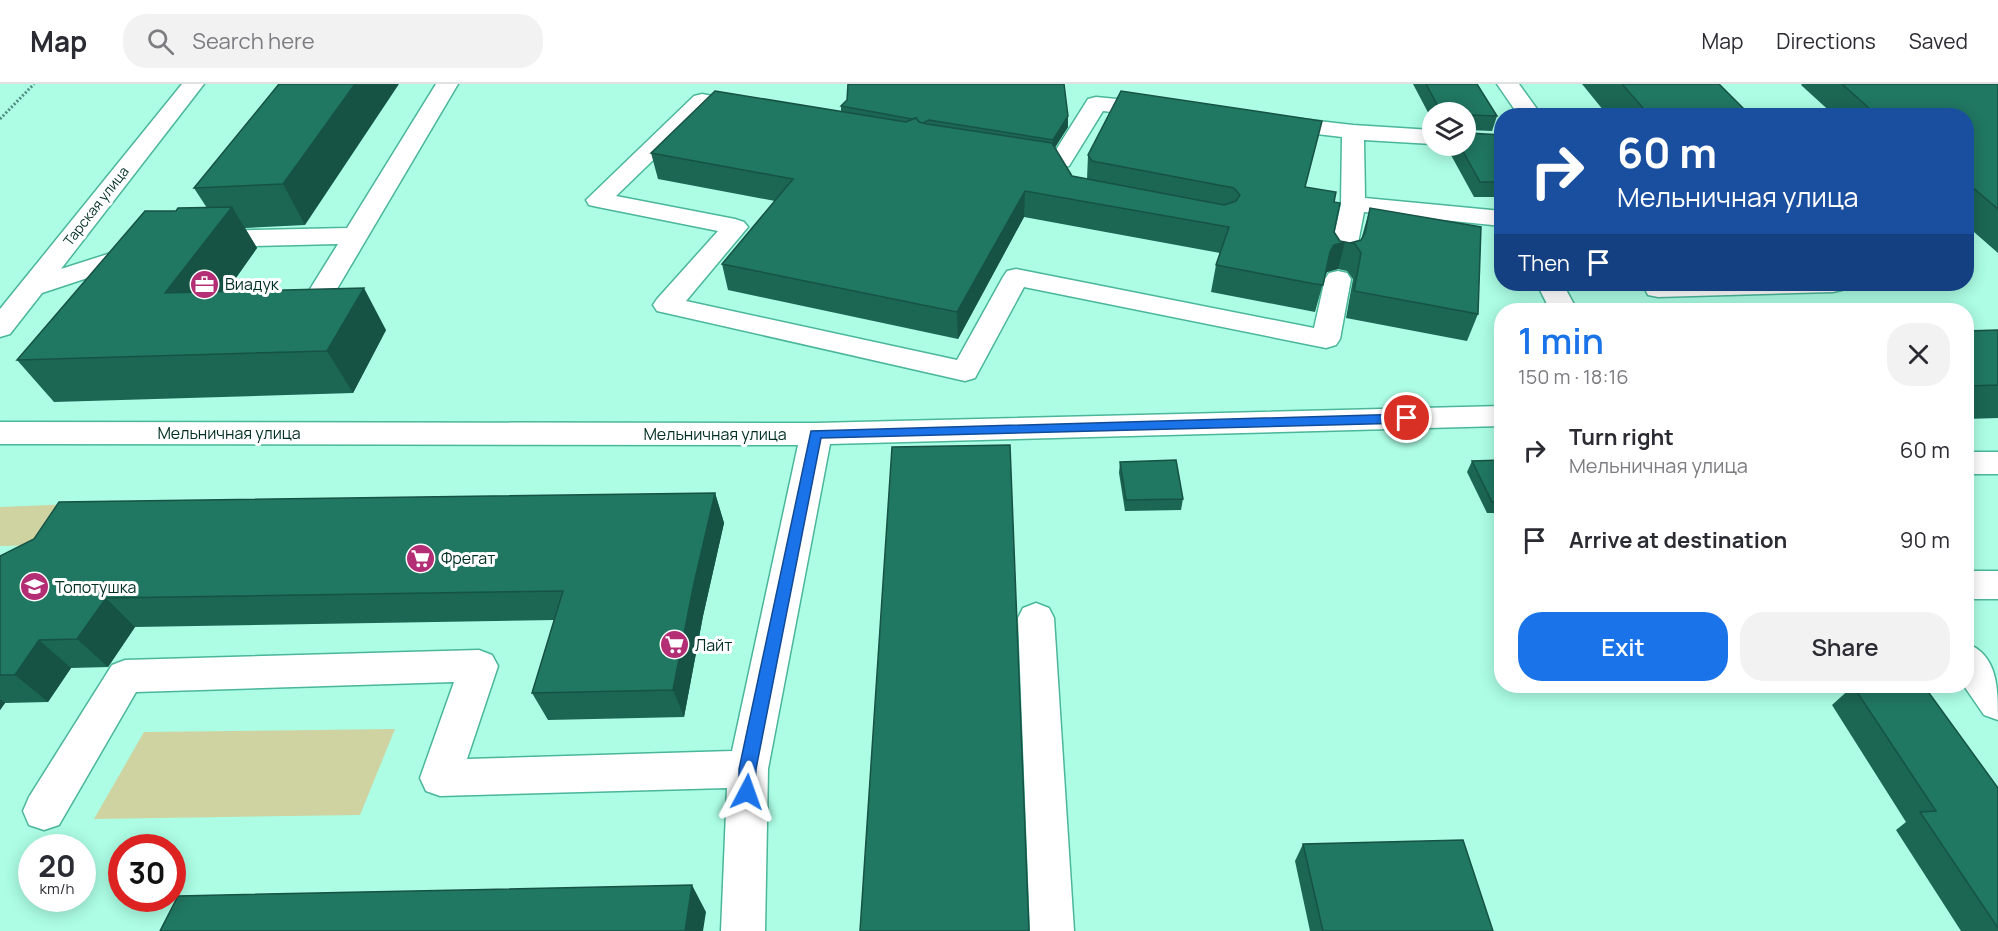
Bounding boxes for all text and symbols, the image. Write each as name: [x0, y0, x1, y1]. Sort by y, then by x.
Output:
search box: [123, 14, 543, 68]
text: Map: [30, 22, 87, 60]
icon: search: [144, 25, 177, 58]
text: Search here: [192, 26, 315, 56]
text: Map: [1702, 27, 1743, 55]
text: Directions: [1776, 27, 1876, 55]
text: Saved: [1909, 27, 1968, 55]
map controls: [1422, 102, 1476, 156]
button: layers: [1422, 102, 1476, 156]
text: 60 m: [1617, 123, 1717, 181]
icon: right: [1518, 132, 1596, 210]
street label: Тарская улица: [59, 162, 133, 249]
text: Мельничная улица: [1617, 178, 1859, 215]
icon: arrive: [1582, 246, 1615, 279]
text: Then: [1518, 248, 1570, 278]
office icon: Виадук: [188, 268, 220, 300]
place label: Виадук: [225, 273, 280, 295]
text: 1 min: [1518, 316, 1604, 365]
button: close: [1887, 323, 1950, 386]
text: 150 m · 18:16: [1518, 363, 1629, 390]
pin: [1381, 392, 1432, 443]
icon: arrive: [1390, 401, 1423, 434]
street label: Мельничная улица: [157, 422, 301, 444]
text: Turn right: [1569, 422, 1674, 452]
street label: Мельничная улица: [643, 423, 787, 445]
icon: right: [1518, 434, 1551, 467]
text: 60 m: [1900, 435, 1950, 465]
text: Мельничная улица: [1569, 452, 1748, 479]
icon: arrive: [1518, 524, 1551, 557]
text: Arrive at destination: [1569, 525, 1787, 555]
text: 90 m: [1900, 525, 1950, 555]
supermarket icon: Фрегат: [404, 542, 436, 574]
place label: Фрегат: [441, 547, 495, 569]
school or university icon: Топотушка: [18, 571, 50, 603]
place label: Топотушка: [55, 576, 136, 598]
button: Exit: [1518, 612, 1728, 681]
button: Share: [1740, 612, 1950, 681]
supermarket icon: Лайт: [658, 629, 690, 661]
place label: Лайт: [695, 634, 732, 656]
position arrow: [715, 760, 779, 824]
speed limit sign: 30: [108, 834, 186, 912]
text: 20: [38, 845, 76, 886]
text: km/h: [40, 878, 74, 899]

